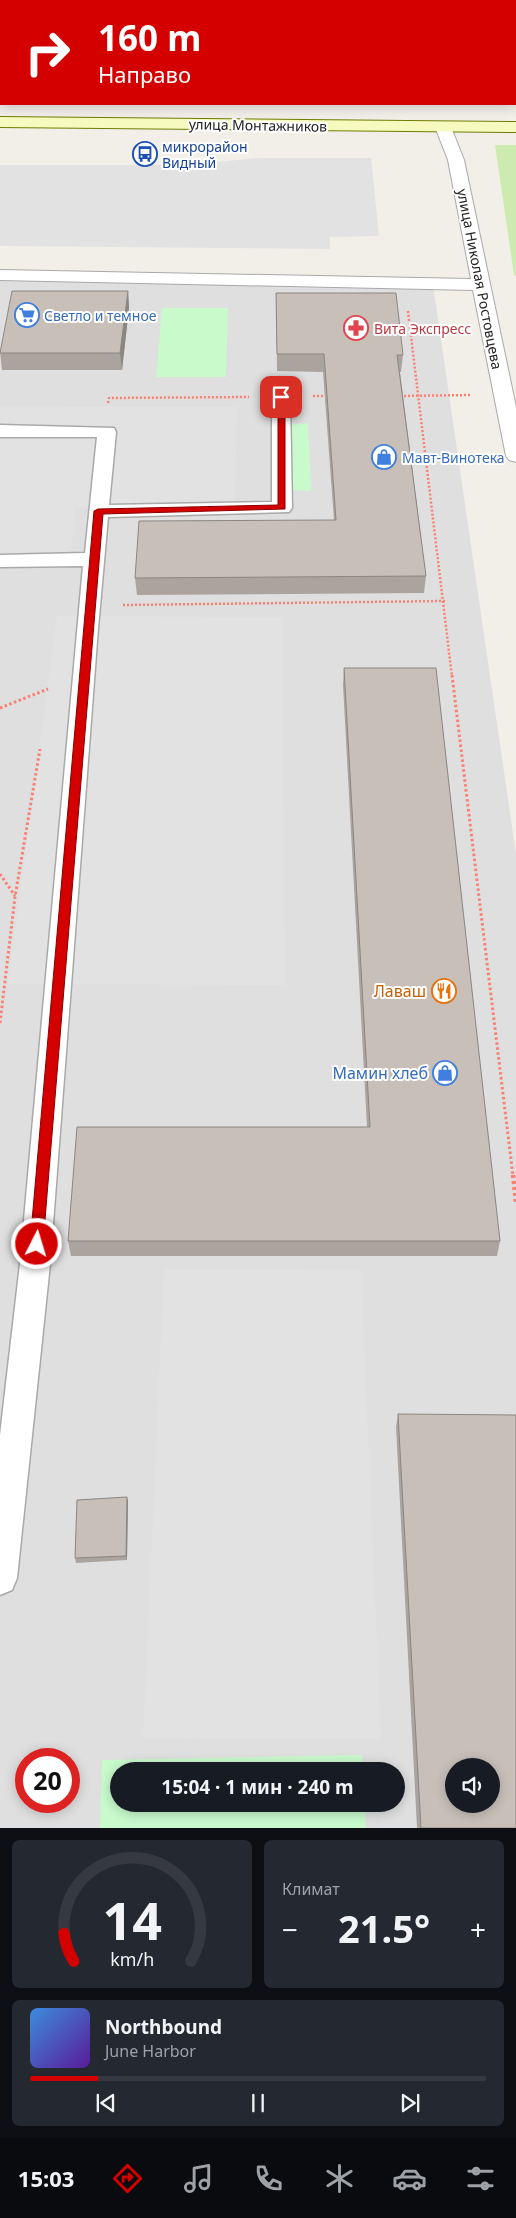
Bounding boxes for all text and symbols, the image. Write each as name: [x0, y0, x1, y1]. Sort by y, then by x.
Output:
text: 160 m: [98, 14, 201, 61]
icon: right: [15, 20, 80, 85]
text: Направо: [98, 59, 191, 89]
street label: улица Монтажников: [189, 114, 327, 136]
place label: микрорайон Видный: [162, 137, 248, 172]
bus stop icon: микрорайон Видный: [132, 141, 158, 167]
street label: улица Николая Ростовцева: [453, 187, 507, 371]
supermarket icon: Светло и темное: [14, 302, 40, 328]
place label: Светло и темное: [44, 306, 157, 325]
pharmacy icon: Вита Экспресс: [343, 315, 369, 341]
place label: Вита Экспресс: [374, 319, 471, 338]
pin: [260, 376, 302, 418]
icon: arrive: [267, 383, 295, 411]
shop icon: Мавт-Винотека: [371, 444, 397, 470]
place label: Мавт-Винотека: [402, 448, 505, 467]
restaurant icon: Лаваш: [431, 978, 457, 1004]
place label: Лаваш: [374, 980, 426, 1002]
shop icon: Мамин хлеб: [432, 1060, 458, 1086]
place label: Мамин хлеб: [332, 1062, 428, 1084]
position arrow: [10, 1217, 62, 1269]
speed limit sign: 20: [15, 1748, 80, 1813]
map controls: [445, 1758, 500, 1813]
button: sound: [445, 1758, 500, 1813]
text: 15:04 · 1 мин · 240 m: [161, 1774, 354, 1800]
text: Климат: [282, 1878, 340, 1900]
text: 14: [102, 1884, 162, 1955]
text: 21.5°: [338, 1902, 430, 1954]
text: −: [282, 1910, 298, 1948]
text: +: [470, 1910, 486, 1948]
text: km/h: [110, 1947, 154, 1971]
text: Northbound: [105, 2014, 222, 2040]
text: June Harbor: [105, 2040, 196, 2062]
icon: previous: [92, 2089, 120, 2117]
icon: pause: [244, 2089, 272, 2117]
icon: next: [396, 2089, 424, 2117]
icon: directions: [110, 2161, 145, 2196]
icon: music: [181, 2161, 216, 2196]
icon: phone: [251, 2161, 286, 2196]
icon: climate: [322, 2161, 357, 2196]
icon: car: [392, 2161, 427, 2196]
icon: filters: [463, 2161, 498, 2196]
text: 15:03: [18, 2163, 74, 2193]

